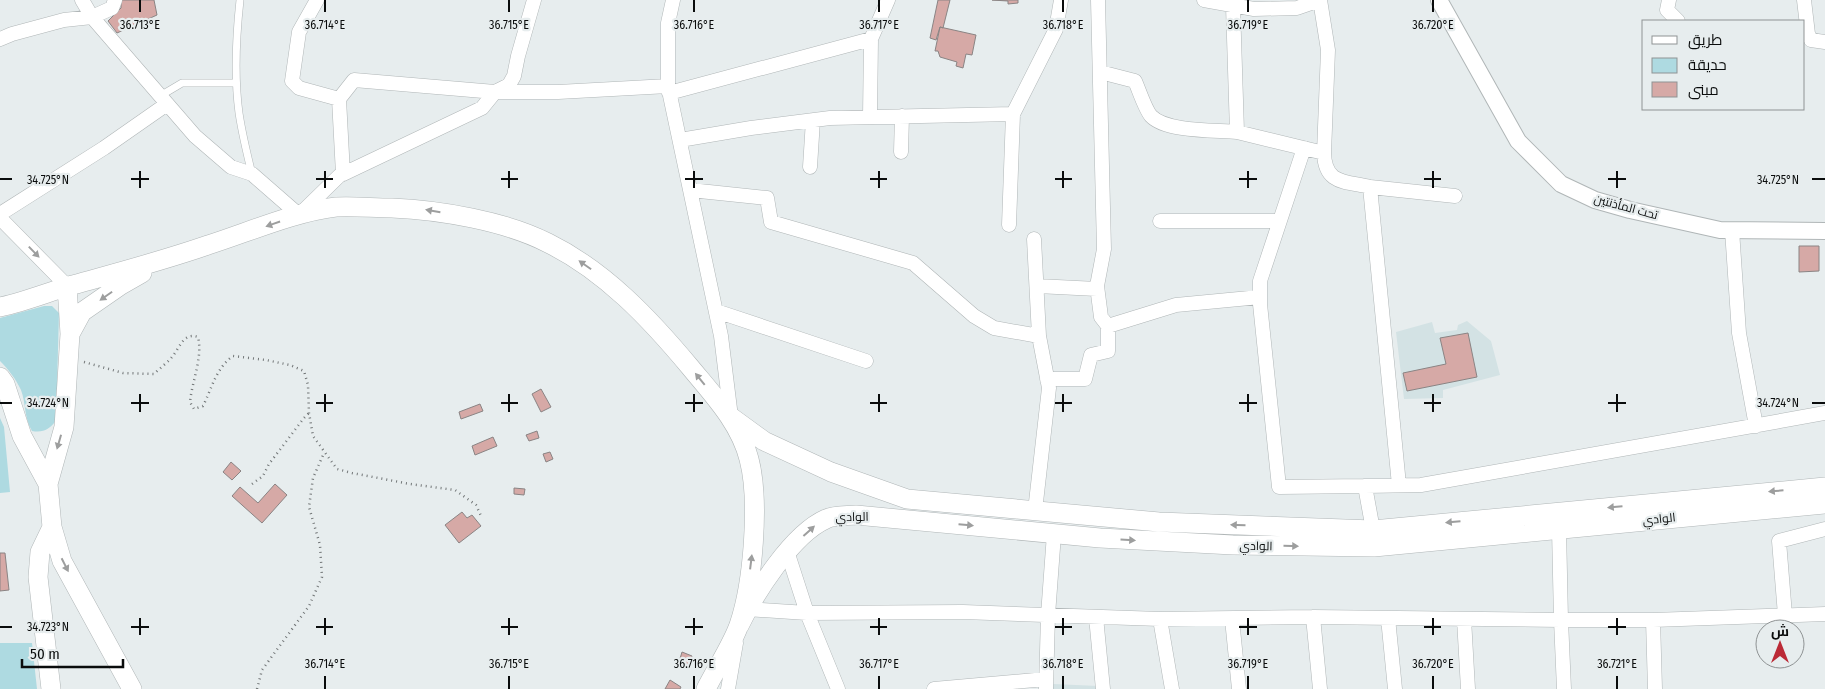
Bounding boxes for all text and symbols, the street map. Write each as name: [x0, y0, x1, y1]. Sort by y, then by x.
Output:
text: 36.713°E: [120, 18, 160, 32]
text: 36.714°E: [305, 18, 346, 32]
text: 36.715°E: [489, 18, 529, 32]
text: 36.716°E: [674, 18, 715, 32]
text: 36.717°E: [859, 18, 899, 32]
text: 36.718°E: [1043, 18, 1084, 32]
text: 36.719°E: [1228, 18, 1269, 32]
text: 36.720°E: [1412, 18, 1454, 32]
legend: [1642, 20, 1805, 110]
text: طريق: [1688, 31, 1722, 50]
text: حديقة: [1688, 56, 1727, 74]
text: مبنى: [1688, 81, 1719, 100]
text: 34.725°N: [27, 173, 69, 187]
text: 34.725°N: [1757, 173, 1799, 187]
street label: تحت المأذنتين: [1592, 191, 1661, 222]
one-way arrow: [425, 207, 441, 215]
one-way arrow: [265, 220, 280, 228]
one-way arrow: [28, 246, 40, 258]
one-way arrow: [578, 260, 592, 270]
one-way arrow: [99, 291, 113, 301]
one-way arrow: [694, 373, 705, 386]
text: 34.724°N: [27, 396, 69, 410]
text: 34.724°N: [1757, 396, 1799, 410]
one-way arrow: [55, 435, 63, 450]
one-way arrow: [1768, 487, 1784, 495]
one-way arrow: [1606, 503, 1622, 511]
street label: الوادي: [835, 510, 869, 527]
street label: الوادي: [1642, 510, 1677, 531]
one-way arrow: [1445, 518, 1461, 526]
one-way arrow: [959, 521, 975, 529]
one-way arrow: [1230, 521, 1246, 529]
one-way arrow: [802, 525, 815, 536]
one-way arrow: [1121, 536, 1137, 544]
street label: الوادي: [1239, 539, 1273, 556]
one-way arrow: [1283, 542, 1299, 550]
one-way arrow: [747, 554, 755, 570]
one-way arrow: [61, 558, 69, 573]
north arrow: [1755, 619, 1805, 669]
text: 34.723°N: [27, 620, 69, 634]
text: ش: [1771, 623, 1789, 640]
scale bar: [22, 636, 124, 668]
text: 50 m: [30, 645, 60, 663]
text: 36.714°E: [305, 657, 346, 671]
text: 36.715°E: [489, 657, 529, 671]
text: 36.716°E: [674, 657, 715, 671]
text: 36.717°E: [859, 657, 899, 671]
text: 36.718°E: [1043, 657, 1084, 671]
text: 36.719°E: [1228, 657, 1269, 671]
text: 36.720°E: [1412, 657, 1454, 671]
text: 36.721°E: [1597, 657, 1637, 671]

